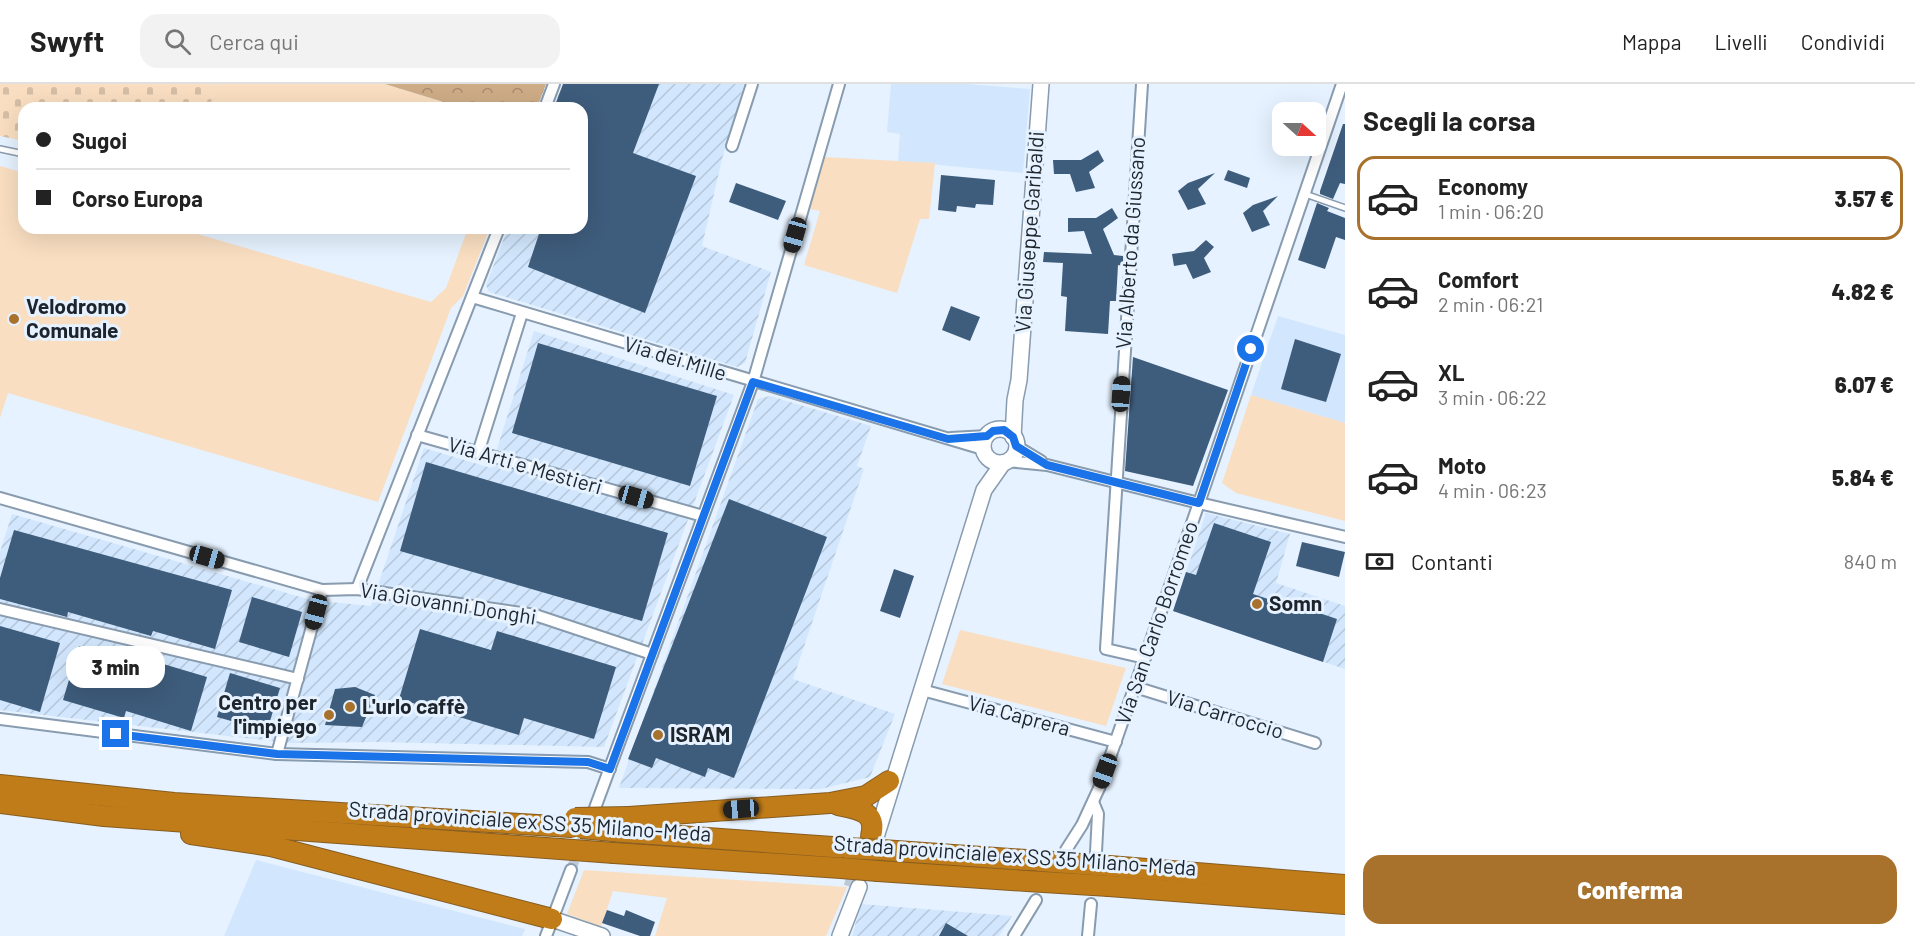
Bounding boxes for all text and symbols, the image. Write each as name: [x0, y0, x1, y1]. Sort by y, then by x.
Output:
search box: [140, 14, 560, 68]
text: Swyft: [30, 24, 104, 58]
icon: search: [161, 25, 194, 58]
text: Cerca qui: [209, 28, 299, 54]
text: Mappa: [1622, 29, 1682, 54]
text: Livelli: [1715, 29, 1768, 54]
text: Condividi: [1801, 29, 1885, 54]
north arrow: [1272, 102, 1326, 156]
map controls: [1272, 102, 1326, 156]
text: Scegli la corsa: [1363, 104, 1536, 136]
text: Sugoi: [72, 127, 127, 153]
street label: Via Giuseppe Garibaldi: [1009, 130, 1048, 334]
street label: Via Alberto da Giussano: [1110, 136, 1149, 350]
icon: car: [1366, 171, 1420, 225]
text: Economy: [1438, 173, 1528, 199]
text: Corso Europa: [72, 185, 203, 211]
text: 3.57 €: [1835, 185, 1894, 211]
text: 1 min · 06:20: [1438, 199, 1544, 223]
car: [781, 215, 809, 255]
icon: car: [1366, 264, 1420, 318]
text: Comfort: [1438, 266, 1519, 292]
text: 4.82 €: [1831, 278, 1894, 304]
text: 2 min · 06:21: [1438, 292, 1543, 316]
place label: Velodromo Comunale: [26, 293, 127, 342]
marker: Velodromo Comunale: [7, 312, 21, 326]
street label: Via dei Mille: [621, 330, 730, 385]
route start: [1237, 335, 1264, 362]
icon: car: [1366, 357, 1420, 411]
text: XL: [1438, 359, 1464, 385]
text: 6.07 €: [1835, 371, 1894, 397]
car: [1111, 375, 1131, 413]
text: 3 min · 06:22: [1438, 385, 1547, 409]
street label: Via Arti e Mestieri: [445, 431, 605, 499]
icon: car: [1366, 450, 1420, 504]
text: Moto: [1438, 452, 1486, 478]
text: 5.84 €: [1832, 464, 1894, 490]
text: 4 min · 06:23: [1438, 478, 1547, 502]
car: [616, 483, 656, 511]
street label: Via San Carlo Borromeo: [1109, 517, 1202, 728]
car: [187, 543, 227, 571]
icon: cash: [1363, 545, 1396, 578]
text: Contanti: [1411, 548, 1493, 574]
text: 840 m: [1844, 549, 1897, 573]
street label: Via Giovanni Donghi: [358, 576, 538, 629]
place label: Somn: [1269, 590, 1322, 615]
car: [303, 592, 329, 632]
marker: Somn: [1250, 597, 1264, 611]
callout: 3 min: [66, 647, 166, 689]
text: 3 min: [92, 655, 139, 679]
street label: Via Carroccio: [1164, 684, 1287, 743]
place label: Centro per l'impiego: [218, 689, 317, 738]
street label: Via Caprera: [966, 689, 1073, 740]
place label: L'urlo caffè: [362, 693, 465, 718]
marker: L'urlo caffè: [343, 700, 357, 714]
marker: Centro per l'impiego: [322, 708, 336, 722]
route end: [102, 720, 129, 747]
place label: ISRAM: [670, 721, 730, 746]
marker: ISRAM: [651, 728, 665, 742]
car: [1090, 751, 1120, 791]
street label: Strada provinciale ex SS 35 Milano-Meda: [348, 795, 712, 846]
car: [722, 799, 760, 819]
street label: Strada provinciale ex SS 35 Milano-Meda: [833, 829, 1197, 880]
button: Conferma: [1363, 855, 1897, 924]

